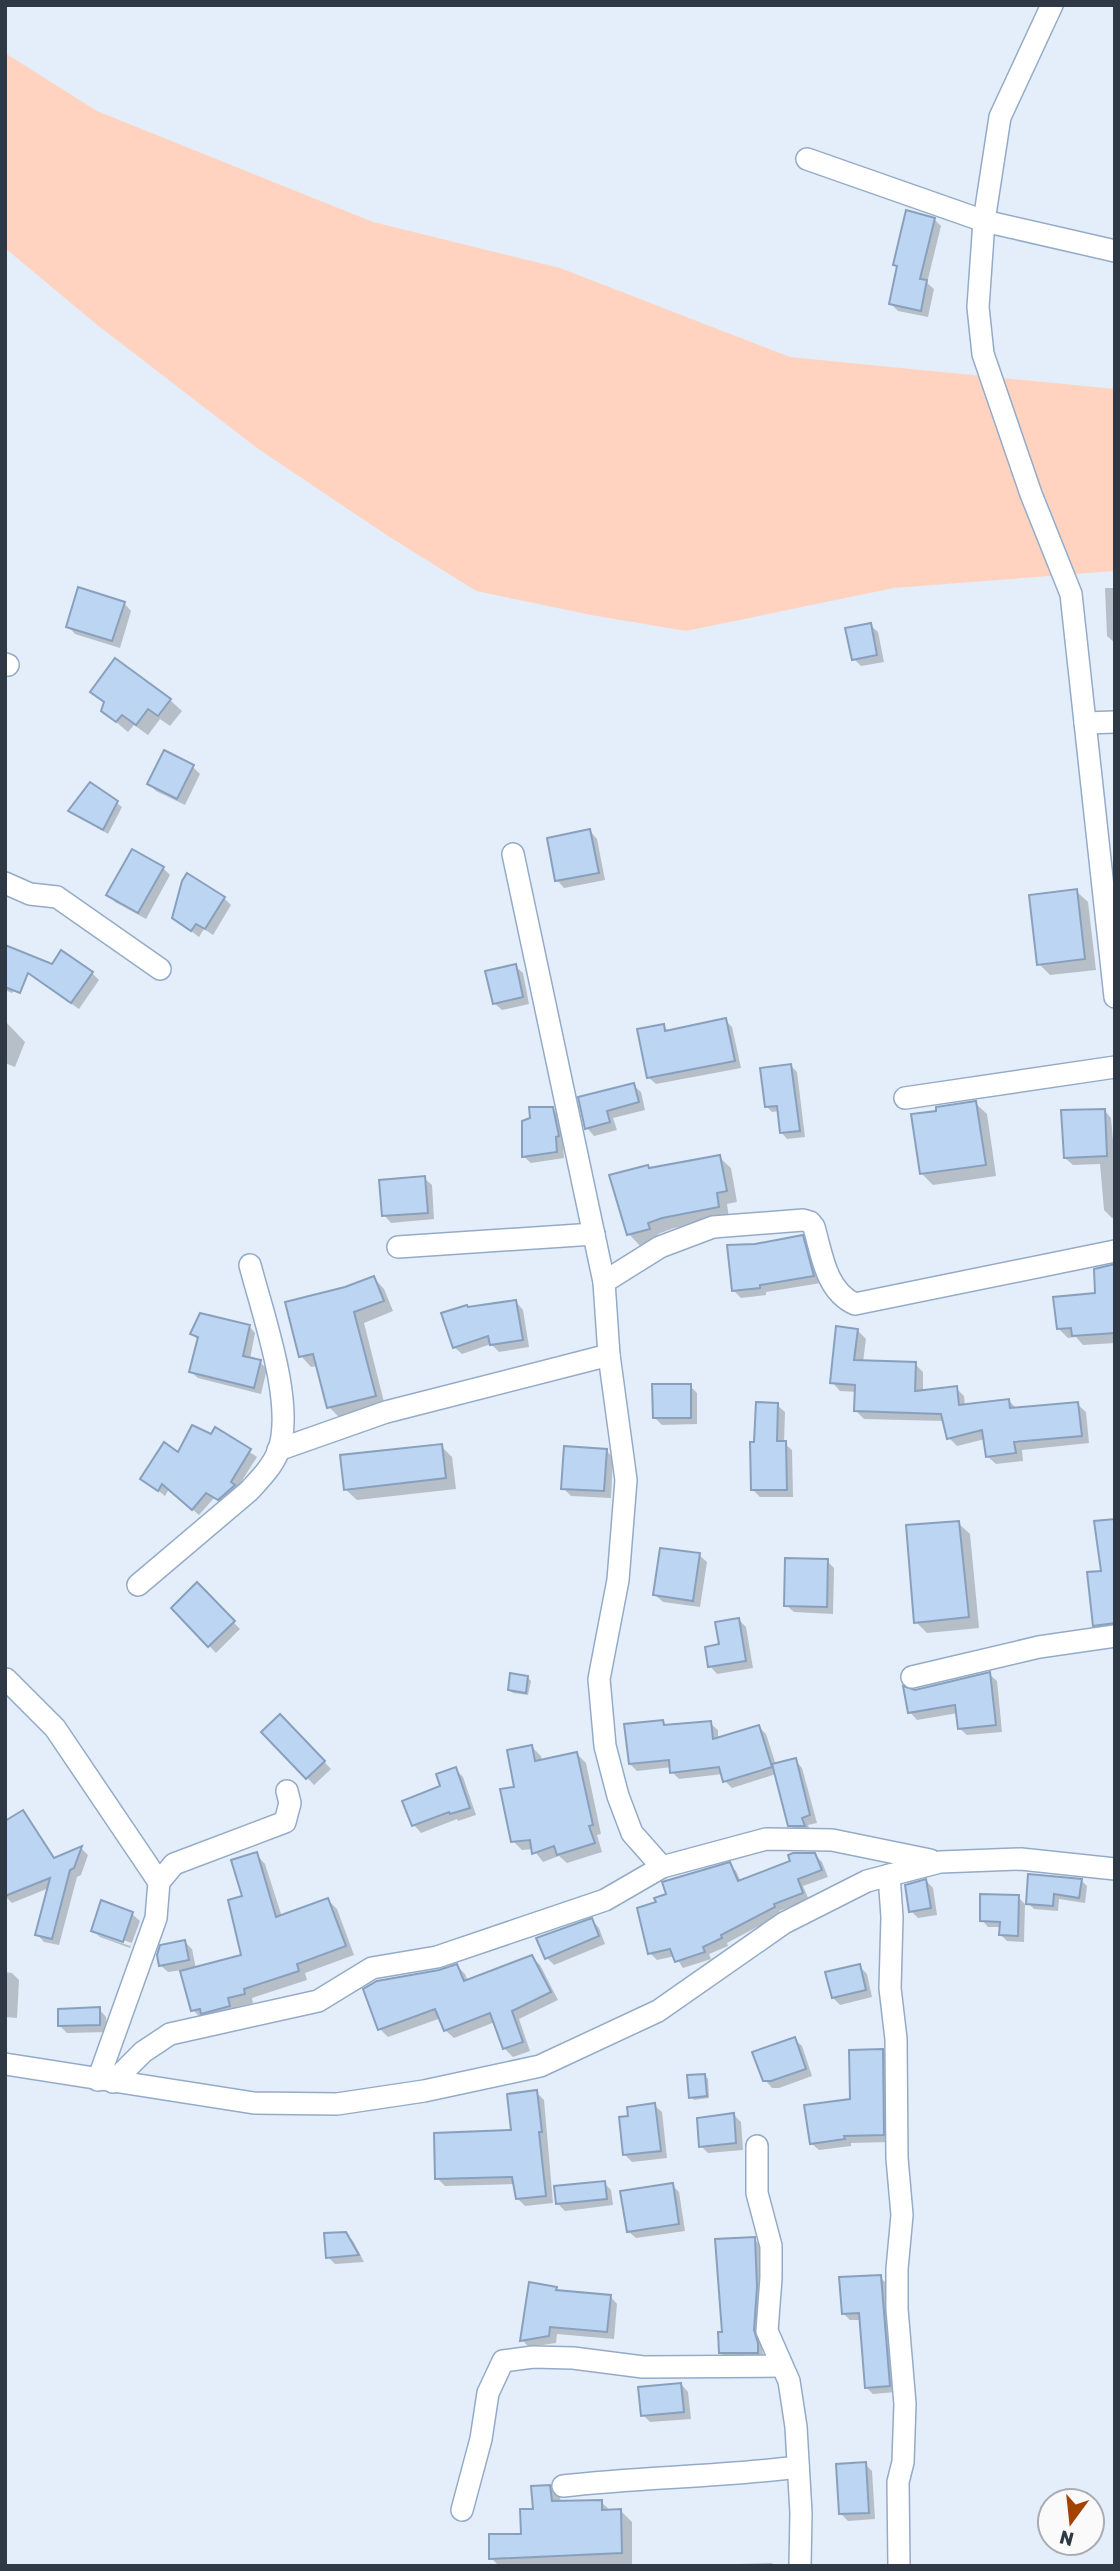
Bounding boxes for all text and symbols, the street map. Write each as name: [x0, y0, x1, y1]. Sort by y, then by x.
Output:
north arrow: [1036, 2487, 1106, 2557]
text: N: [1057, 2525, 1076, 2551]

